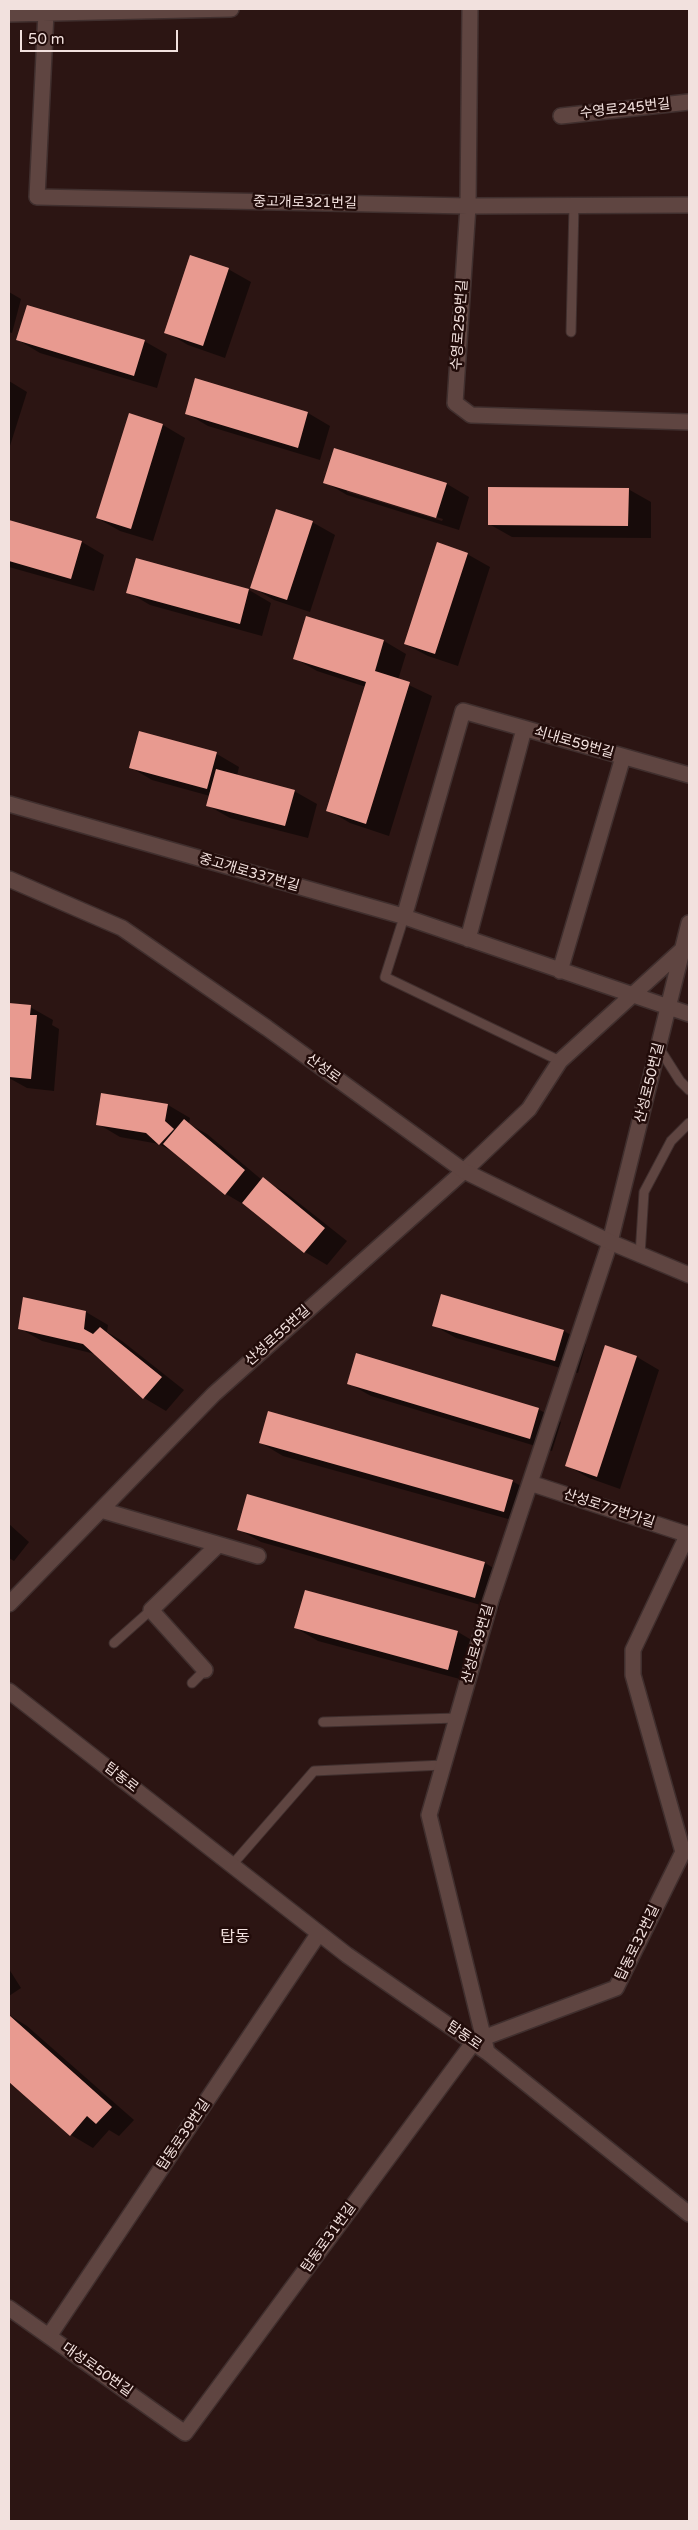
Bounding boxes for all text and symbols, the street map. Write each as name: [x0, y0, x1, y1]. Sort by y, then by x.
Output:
scale bar: [22, 20, 180, 52]
text: 50 m: [28, 30, 65, 48]
street label: 수영로245번길: [579, 96, 671, 122]
street label: 중고개로321번길: [253, 194, 357, 212]
street label: 수영로259번길: [448, 279, 472, 371]
street label: 쇠내로59번길: [532, 724, 616, 762]
street label: 중고개로337번길: [197, 851, 301, 895]
street label: 산성로50번길: [632, 1041, 668, 1125]
street label: 산성로: [302, 1051, 344, 1087]
street label: 산성로55번길: [242, 1302, 314, 1370]
street label: 산성로77번가길: [561, 1486, 657, 1532]
street label: 산성로49번길: [459, 1602, 497, 1686]
street label: 탑동로: [101, 1759, 141, 1797]
street label: 탑동로32번길: [612, 1902, 664, 1984]
district label: 탑동: [220, 1928, 250, 1948]
street label: 탑동로: [443, 2018, 485, 2054]
street label: 탑동로39번길: [154, 2096, 214, 2174]
street label: 탑동로31번길: [298, 2200, 360, 2276]
street label: 대성로50번길: [59, 2340, 135, 2400]

